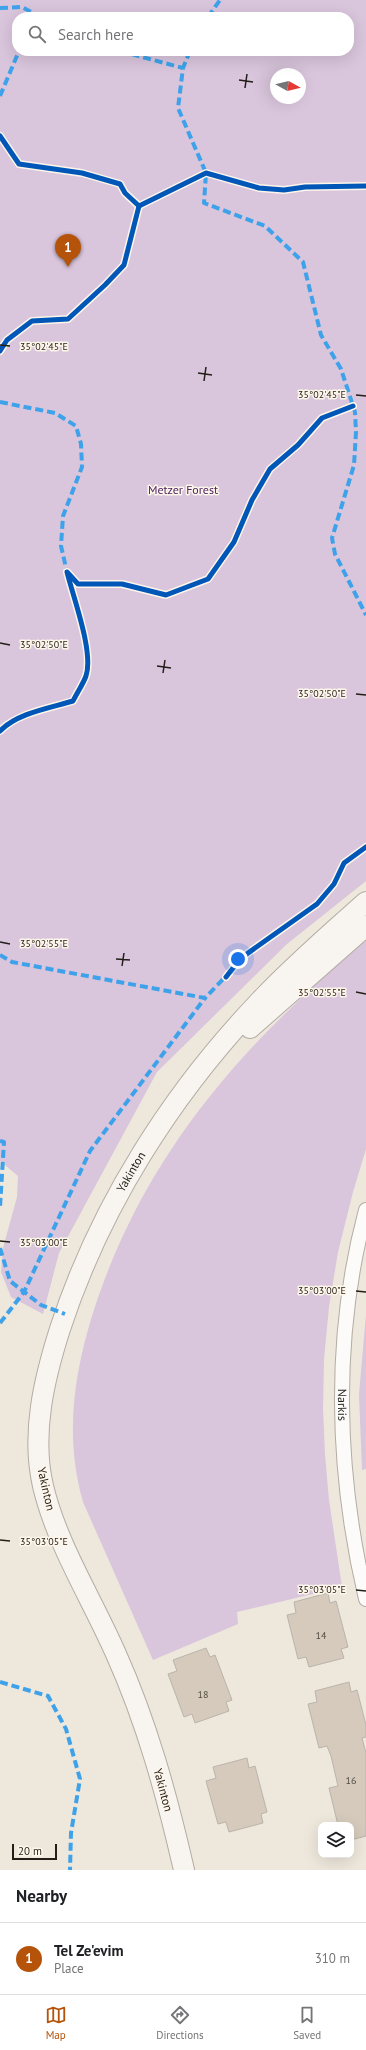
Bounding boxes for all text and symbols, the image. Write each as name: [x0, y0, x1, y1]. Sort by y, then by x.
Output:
search box: [12, 12, 354, 56]
icon: search: [26, 23, 48, 45]
text: Search here: [58, 25, 134, 44]
north arrow: [270, 68, 306, 104]
pin: 1: [55, 234, 81, 267]
text: 35°02'45"E: [20, 340, 68, 353]
text: 35°02'45"E: [298, 388, 346, 401]
park label: Metzer Forest: [148, 482, 218, 497]
text: 35°02'50"E: [20, 638, 68, 651]
text: 35°02'50"E: [298, 687, 346, 700]
text: 35°02'55"E: [20, 937, 68, 950]
your location: [228, 949, 248, 969]
text: 35°02'55"E: [298, 986, 346, 999]
street label: Yakinton: [113, 1149, 148, 1194]
text: 35°03'00"E: [20, 1236, 68, 1249]
text: 35°03'00"E: [298, 1284, 346, 1297]
street label: Narkis: [335, 1389, 350, 1421]
street label: Yakinton: [34, 1466, 59, 1512]
text: 35°03'05"E: [20, 1535, 68, 1548]
text: 35°03'05"E: [298, 1583, 346, 1596]
house number: 14: [316, 1629, 327, 1642]
house number: 18: [198, 1688, 208, 1701]
street label: Yakinton: [151, 1767, 176, 1813]
house number: 16: [346, 1774, 356, 1787]
map controls: [318, 1822, 354, 1858]
button: layers: [318, 1822, 354, 1858]
scale bar: [12, 1842, 57, 1861]
text: 20 m: [18, 1844, 42, 1858]
text: Nearby: [16, 1885, 67, 1907]
text: Tel Ze'evim: [54, 1941, 124, 1960]
text: 1: [25, 1950, 33, 1967]
text: 310 m: [315, 1950, 350, 1967]
text: Place: [54, 1960, 84, 1977]
tab: Map: [45, 2004, 67, 2042]
tab: Directions: [156, 2004, 204, 2042]
tab: Saved: [293, 2004, 321, 2042]

